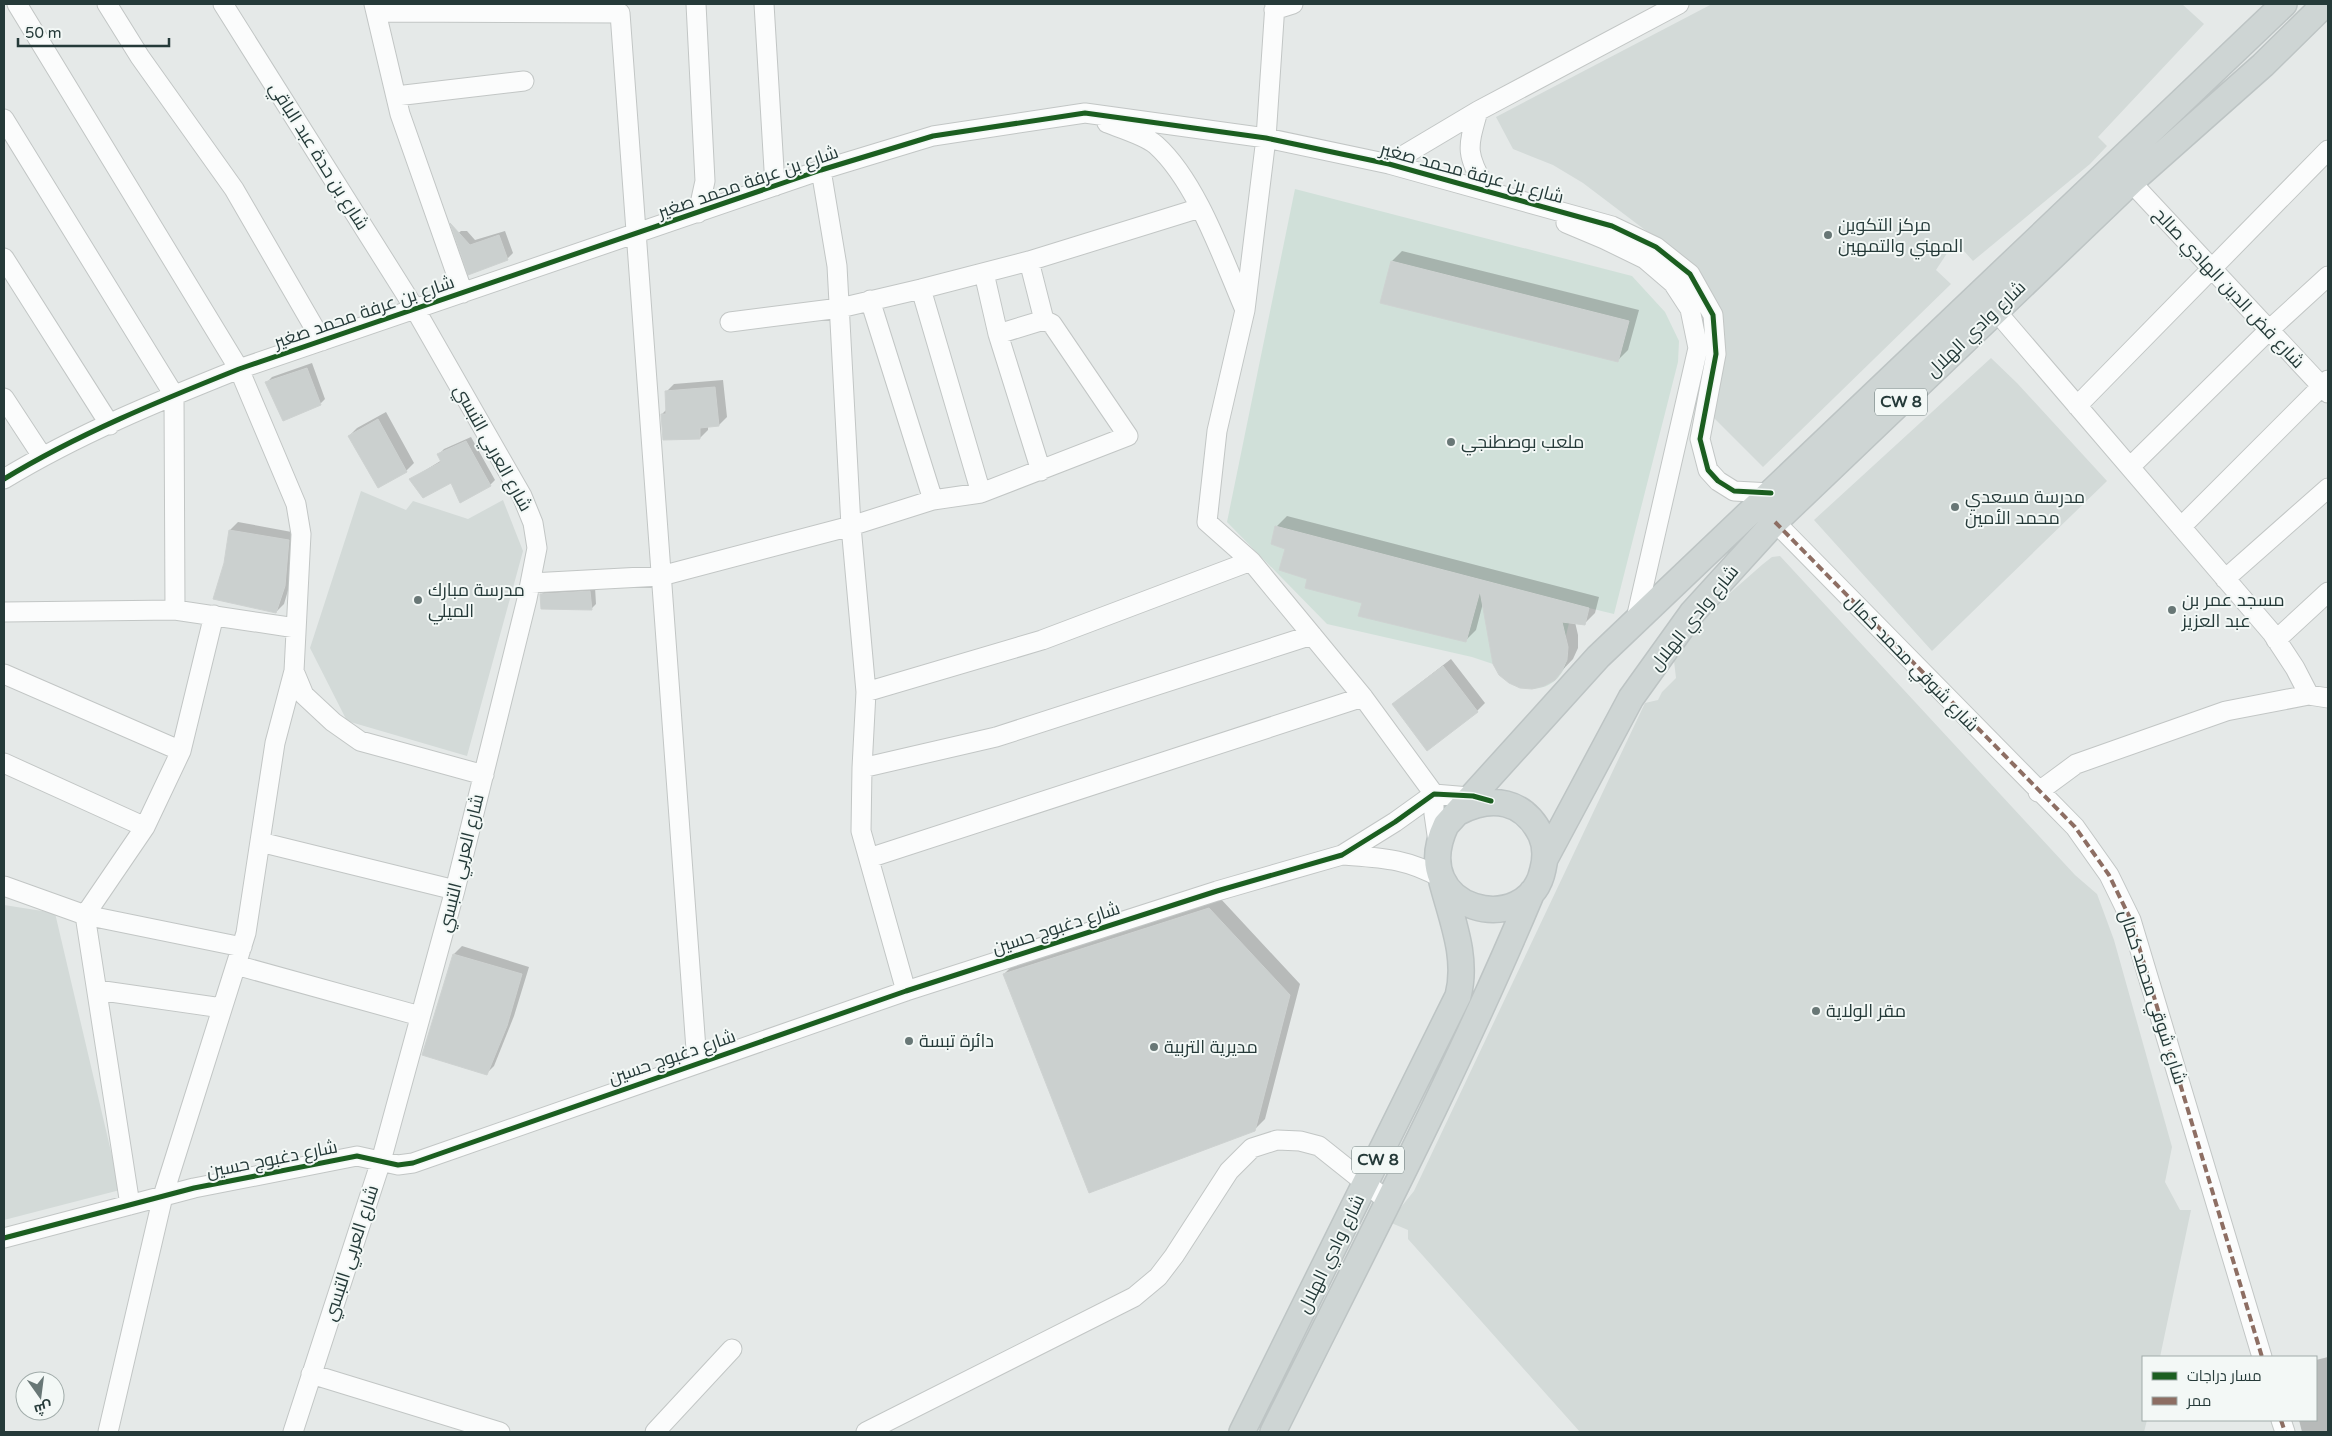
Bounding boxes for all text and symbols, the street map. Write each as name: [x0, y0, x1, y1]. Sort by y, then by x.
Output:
scale bar: [18, 15, 169, 47]
text: 50 m: [25, 24, 62, 42]
street label: شارع بن حدة عبد الباقي: [262, 78, 373, 236]
street label: شارع بن عرفة محمد صغير: [1376, 138, 1566, 209]
street label: شارع بن عرفة محمد صغير: [654, 141, 841, 225]
street label: شارع فض الدين الهادي صالح: [2147, 203, 2309, 375]
place label: مركز التكوين المهني والتمهين: [1838, 214, 1963, 260]
marker: مركز التكوين المهني والتمهين: [1822, 229, 1834, 241]
street label: شارع بن عرفة محمد صغير: [270, 271, 457, 355]
street label: شارع وادي الهلال: [1922, 276, 2032, 384]
street label: شارع العربي التبسي: [446, 381, 537, 517]
road number: CW 8: [1875, 388, 1927, 416]
place label: ملعب بوصطنجي: [1461, 431, 1584, 456]
marker: ملعب بوصطنجي: [1445, 436, 1457, 448]
place label: مدرسة مسعدي محمد الأمين: [1965, 486, 2085, 529]
marker: مدرسة مسعدي محمد الأمين: [1949, 501, 1961, 513]
street label: شارع وادي الهلال: [1645, 561, 1746, 677]
place label: مدرسة مبارك الميلي: [428, 579, 525, 625]
place label: مسجد عمر بن عبد العزيز: [2181, 589, 2284, 632]
street label: شارع شوقي محمد كمال: [1839, 590, 1983, 738]
marker: مدرسة مبارك الميلي: [412, 594, 424, 606]
marker: مسجد عمر بن عبد العزيز: [2166, 604, 2178, 616]
street label: شارع العربي التبسي: [433, 792, 492, 935]
street label: شارع دغبوج حسين: [989, 897, 1123, 960]
street label: شارع شوقي محمد كمال: [2112, 907, 2192, 1088]
place label: مقر الولاية: [1826, 1000, 1906, 1022]
marker: مقر الولاية: [1810, 1005, 1822, 1017]
street label: شارع دغبوج حسين: [606, 1025, 739, 1090]
place label: دائرة تبسة: [919, 1030, 994, 1052]
marker: دائرة تبسة: [903, 1035, 915, 1047]
place label: مديرية التربية: [1164, 1036, 1258, 1058]
marker: مديرية التربية: [1148, 1041, 1160, 1053]
street label: شارع دغبوج حسين: [205, 1136, 340, 1183]
road number: CW 8: [1352, 1146, 1404, 1174]
street label: شارع العربي التبسي: [319, 1182, 386, 1325]
street label: شارع وادي الهلال: [1293, 1191, 1372, 1318]
legend: [2142, 1356, 2317, 1421]
text: مسار دراجات: [2187, 1367, 2262, 1385]
north arrow: [15, 1371, 65, 1421]
text: ممر: [2186, 1392, 2211, 1410]
text: ش: [32, 1398, 54, 1419]

